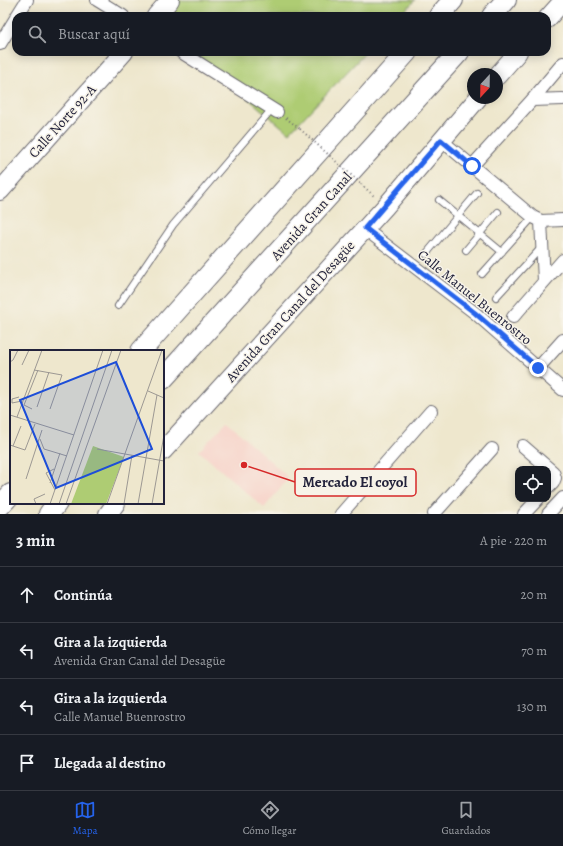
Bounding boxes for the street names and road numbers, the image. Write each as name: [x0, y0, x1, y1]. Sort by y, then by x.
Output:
street label: Calle Norte 92-A: [24, 80, 101, 162]
street label: Avenida Gran Canal: [266, 168, 357, 265]
street label: Avenida Gran Canal del Desagüe: [221, 236, 359, 387]
street label: Calle Manuel Buenrostro: [414, 245, 536, 349]

